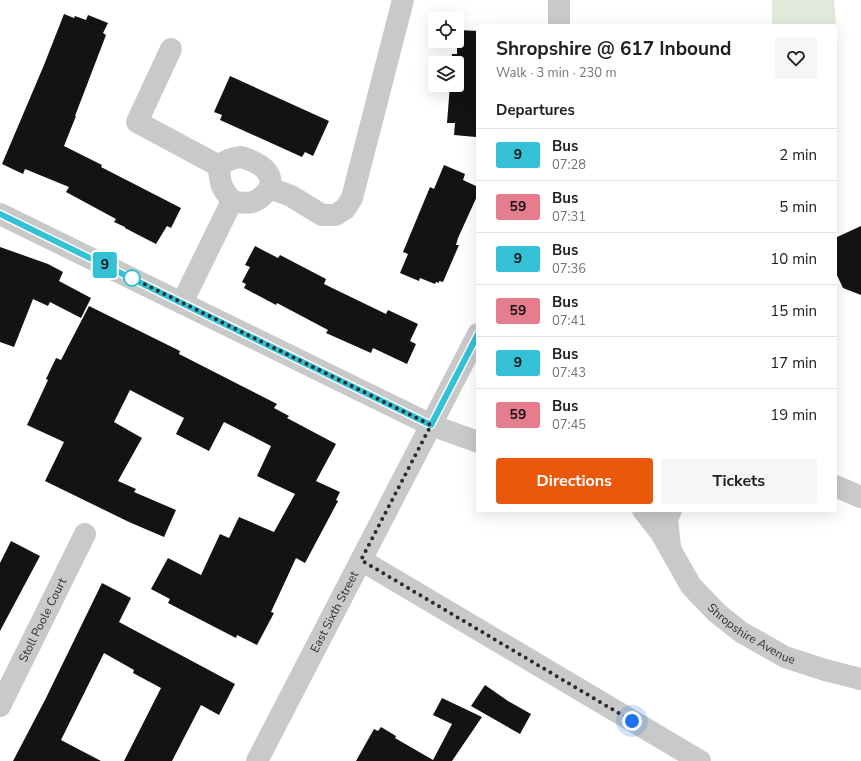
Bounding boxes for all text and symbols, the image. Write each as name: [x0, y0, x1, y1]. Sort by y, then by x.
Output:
map controls: [428, 12, 464, 92]
button: locate: [428, 12, 464, 48]
text: Shropshire @ 617 Inbound: [496, 36, 732, 62]
button: heart: [775, 37, 817, 79]
button: layers: [428, 56, 464, 92]
text: Walk · 3 min · 230 m: [496, 64, 617, 82]
text: Departures: [496, 100, 575, 120]
text: Bus: [552, 136, 578, 156]
text: 9: [514, 145, 522, 164]
text: 2 min: [779, 145, 817, 165]
text: 07:28: [552, 156, 586, 174]
text: Bus: [552, 188, 578, 208]
text: 59: [510, 197, 526, 216]
text: 5 min: [779, 197, 817, 217]
text: 07:31: [552, 208, 586, 226]
text: Bus: [552, 240, 578, 260]
text: 9: [514, 249, 522, 268]
text: 10 min: [770, 249, 817, 269]
line badge: 9: [92, 252, 118, 278]
text: 9: [101, 255, 109, 274]
text: 07:36: [552, 260, 586, 278]
unlabelled marker: [123, 269, 141, 287]
text: Bus: [552, 292, 578, 312]
text: 59: [510, 301, 526, 320]
text: 15 min: [770, 301, 817, 321]
text: 07:41: [552, 312, 586, 330]
text: Bus: [552, 344, 578, 364]
text: 9: [514, 353, 522, 372]
text: 17 min: [770, 353, 817, 373]
text: 07:43: [552, 364, 586, 382]
text: Bus: [552, 396, 578, 416]
text: 59: [510, 405, 526, 424]
text: 19 min: [770, 405, 817, 425]
text: 07:45: [552, 416, 586, 434]
button: Directions: [496, 458, 653, 504]
button: Tickets: [661, 458, 817, 504]
street label: East Sixth Street: [307, 568, 362, 655]
street label: Stoll Poole Court: [15, 574, 70, 665]
street label: Shropshire Avenue: [704, 600, 797, 668]
your location: [622, 711, 642, 731]

